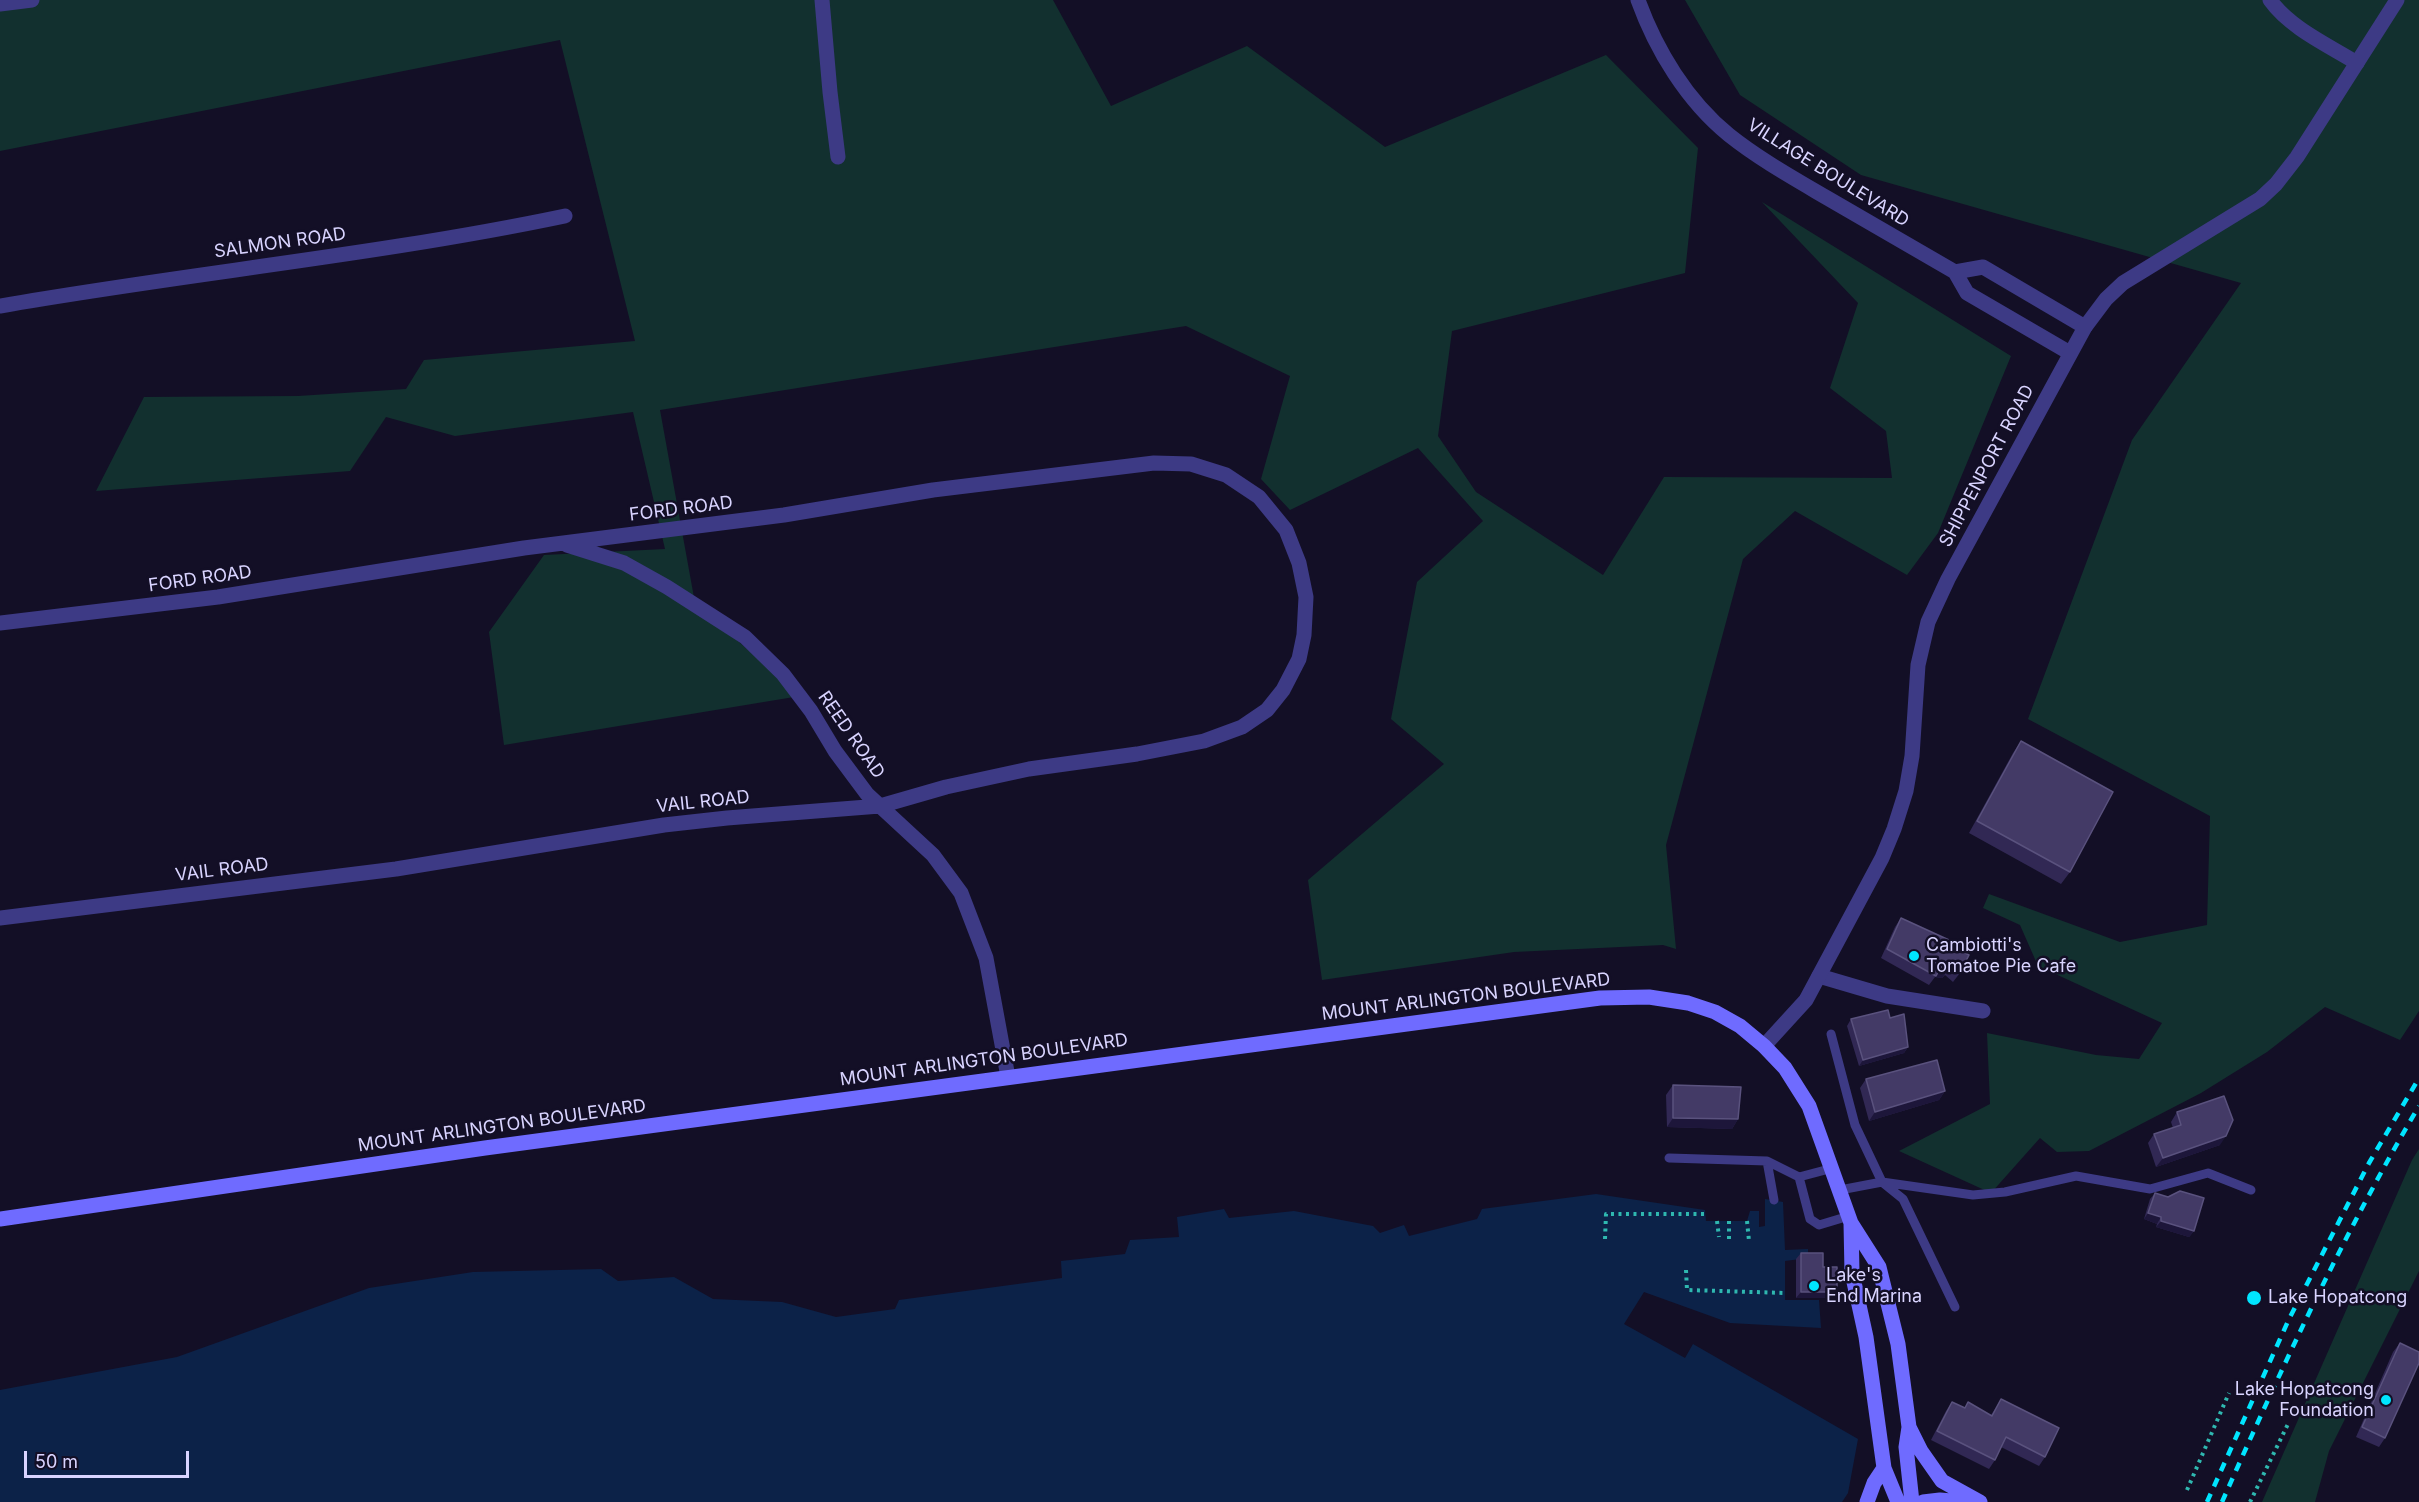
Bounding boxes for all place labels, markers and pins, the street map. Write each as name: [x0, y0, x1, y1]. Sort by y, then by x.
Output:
place label: Cambiotti's Tomatoe Pie Cafe: [1926, 935, 2076, 978]
marker: Cambiotti's Tomatoe Pie Cafe: [1907, 949, 1921, 963]
place label: Lake's End Marina: [1826, 1265, 1922, 1308]
marker: Lake's End Marina: [1807, 1279, 1821, 1293]
place label: Lake Hopatcong: [2268, 1287, 2407, 1309]
marker: Lake Hopatcong: [2245, 1289, 2263, 1307]
place label: Lake Hopatcong Foundation: [2235, 1379, 2374, 1422]
marker: Lake Hopatcong Foundation: [2379, 1393, 2393, 1407]

